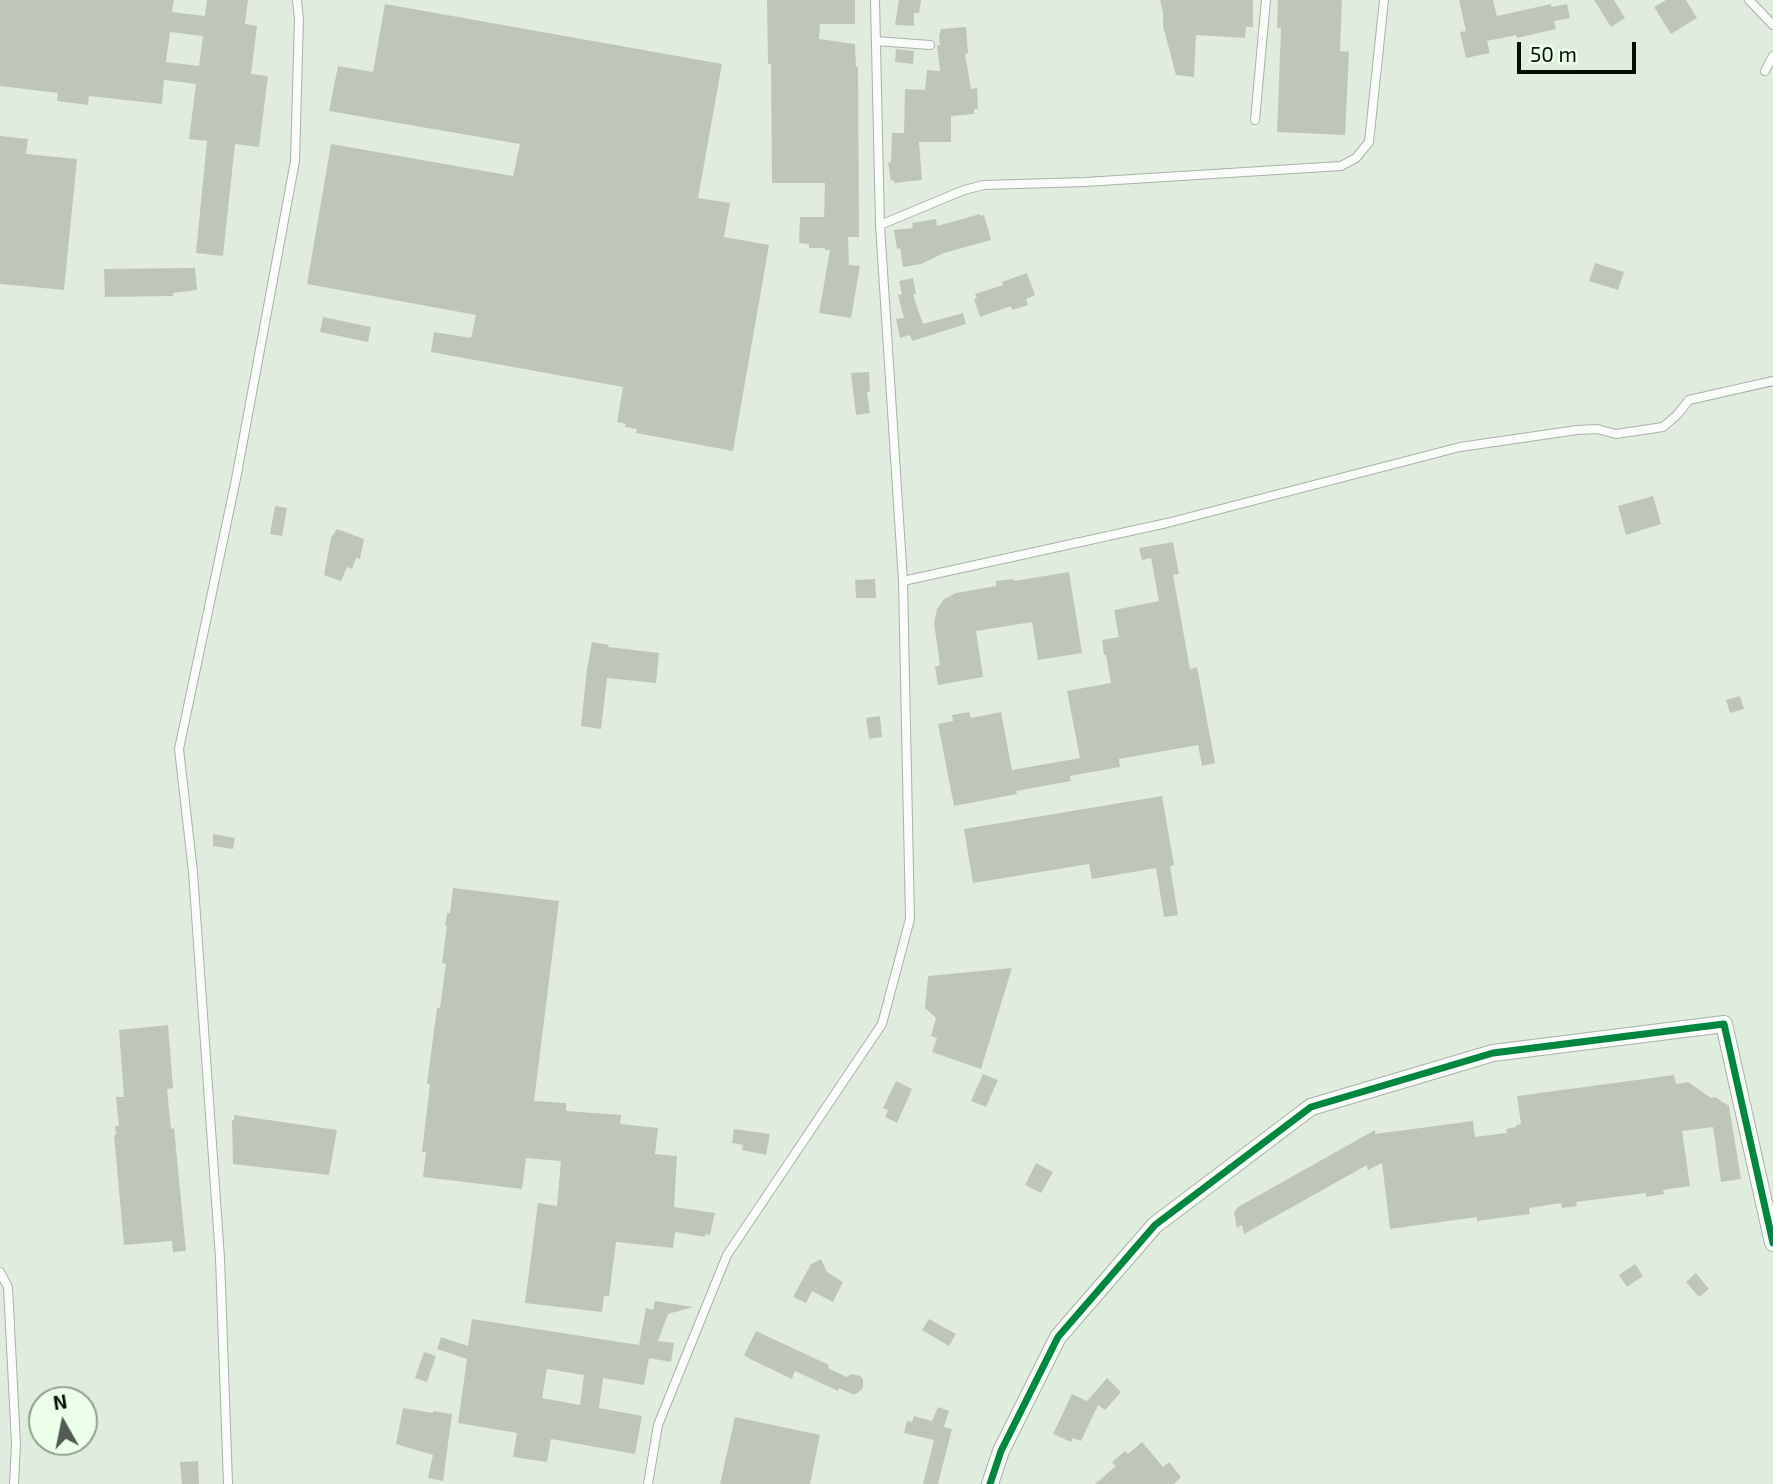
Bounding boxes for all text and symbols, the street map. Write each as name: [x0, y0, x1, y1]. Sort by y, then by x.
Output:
scale bar: [1521, 28, 1640, 72]
text: 50 m: [1530, 41, 1577, 66]
north arrow: [28, 1386, 98, 1456]
text: N: [51, 1389, 69, 1414]

